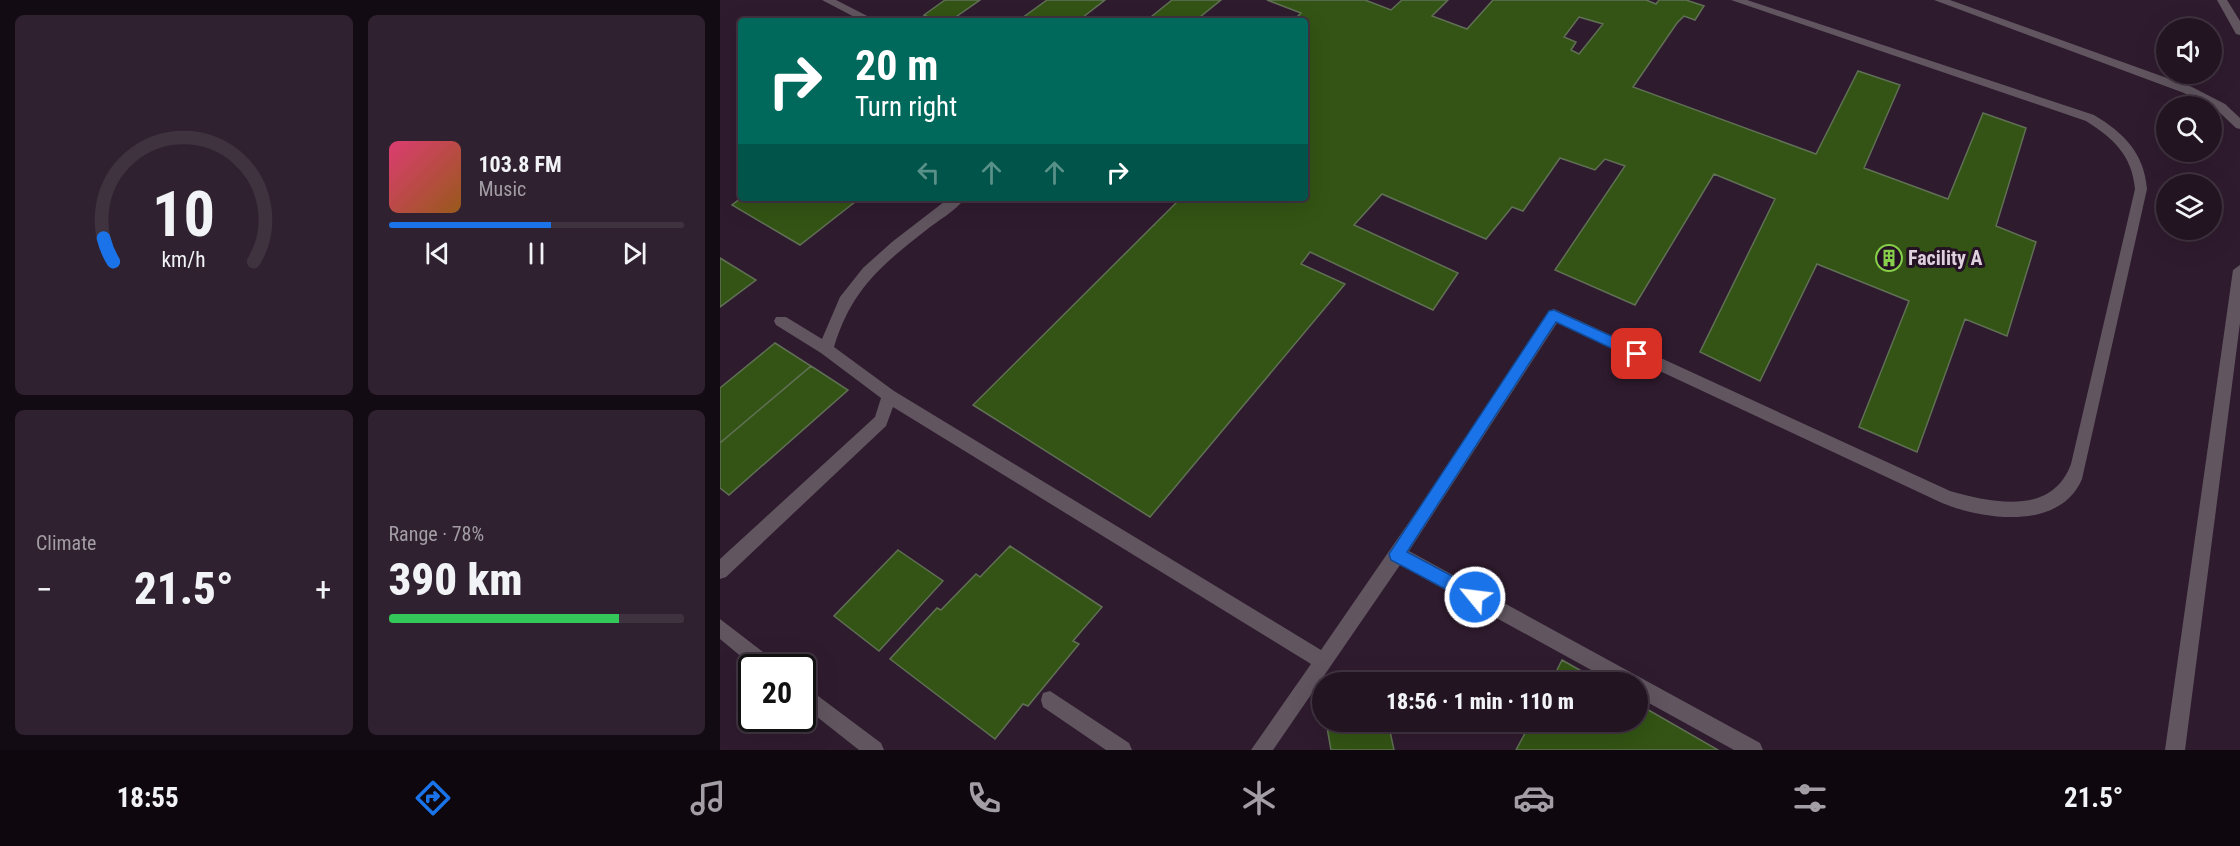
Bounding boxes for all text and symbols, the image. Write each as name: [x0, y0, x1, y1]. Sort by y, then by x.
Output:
map controls: [2156, 18, 2222, 240]
button: sound: [2156, 18, 2222, 84]
text: 20 m: [855, 41, 938, 90]
icon: right: [756, 42, 834, 120]
text: Turn right: [855, 91, 957, 123]
button: search: [2156, 96, 2222, 162]
text: 103.8 FM: [479, 152, 562, 177]
icon: left: [912, 156, 945, 189]
icon: ahead: [975, 156, 1008, 189]
icon: ahead: [1038, 156, 1071, 189]
icon: right: [1101, 156, 1134, 189]
button: layers: [2156, 174, 2222, 240]
text: Music: [479, 177, 526, 201]
text: 10: [152, 178, 215, 251]
icon: previous: [421, 237, 454, 270]
icon: pause: [520, 237, 553, 270]
icon: next: [618, 237, 651, 270]
building icon: Facility A: [1874, 243, 1904, 273]
place label: Facility A: [1908, 246, 1983, 270]
text: km/h: [162, 248, 206, 273]
pin: [1611, 328, 1662, 379]
icon: arrive: [1620, 337, 1653, 370]
text: Range · 78%: [389, 522, 484, 546]
text: Climate: [36, 531, 96, 555]
text: 390 km: [389, 553, 523, 606]
text: 21.5°: [134, 562, 234, 615]
position arrow: [1443, 565, 1507, 629]
text: −: [36, 570, 53, 609]
text: +: [315, 570, 331, 609]
speed limit sign: 20: [738, 654, 816, 732]
text: 18:56 · 1 min · 110 m: [1386, 689, 1574, 714]
icon: directions: [412, 777, 454, 819]
icon: music: [687, 777, 729, 819]
icon: phone: [963, 777, 1005, 819]
icon: climate: [1238, 777, 1280, 819]
icon: car: [1513, 777, 1555, 819]
icon: filters: [1789, 777, 1831, 819]
text: 18:55: [117, 782, 179, 814]
text: 21.5°: [2064, 782, 2123, 814]

